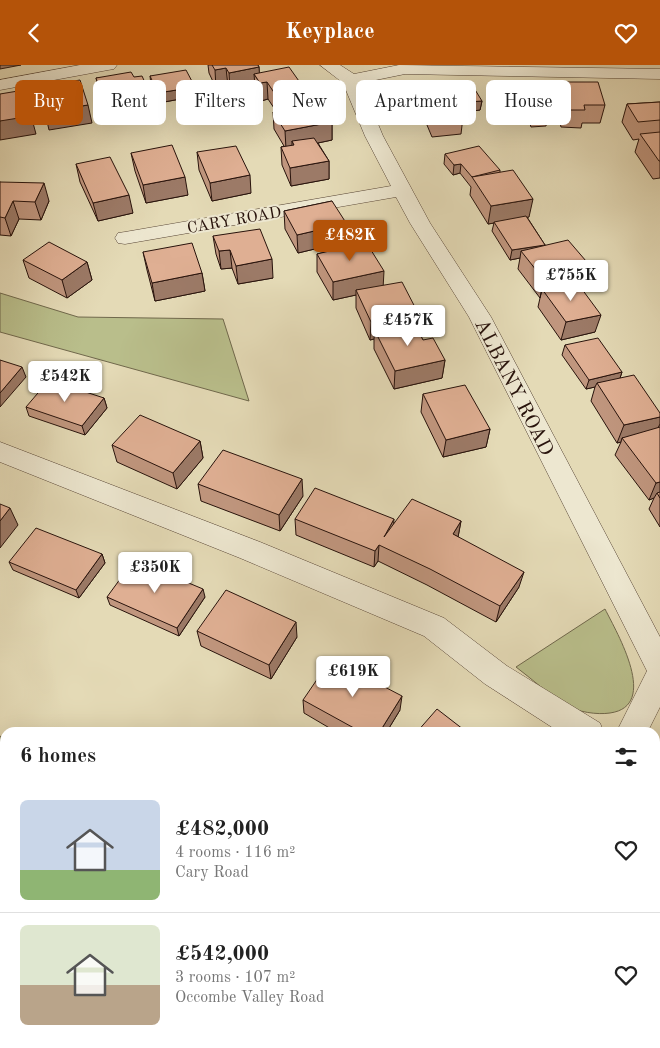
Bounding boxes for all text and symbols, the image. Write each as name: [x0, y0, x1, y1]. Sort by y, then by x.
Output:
icon: back: [20, 19, 48, 47]
icon: heart: [612, 19, 640, 47]
text: Keyplace: [285, 21, 375, 43]
chip: Buy: [15, 80, 83, 125]
chip: Rent: [93, 80, 166, 125]
chip: Filters: [176, 80, 263, 125]
chip: New: [273, 80, 346, 125]
chip: Apartment: [356, 80, 476, 125]
chip: House: [486, 80, 571, 125]
street label: CARY ROAD: [186, 205, 283, 237]
pin: £482K: [315, 219, 385, 262]
text: £482K: [324, 228, 376, 244]
pin: £755K: [536, 259, 606, 302]
text: £755K: [545, 268, 597, 284]
pin: £457K: [373, 305, 443, 347]
text: £457K: [382, 313, 434, 329]
street label: ALBANY ROAD: [470, 316, 556, 460]
pin: £542K: [30, 361, 100, 403]
text: £542K: [39, 369, 91, 385]
pin: £350K: [120, 551, 190, 594]
text: £350K: [129, 560, 181, 576]
pin: £619K: [318, 655, 388, 698]
text: £619K: [327, 664, 379, 680]
icon: filters: [612, 743, 640, 771]
text: 6 homes: [20, 746, 96, 767]
text: £482,000: [175, 819, 269, 840]
icon: home: [60, 820, 120, 880]
icon: heart: [612, 836, 640, 864]
text: 4 rooms · 116 m²: [175, 845, 295, 861]
text: Cary Road: [175, 865, 249, 881]
text: £542,000: [175, 944, 269, 965]
icon: home: [60, 945, 120, 1005]
icon: heart: [612, 961, 640, 989]
text: 3 rooms · 107 m²: [175, 970, 295, 986]
text: Occombe Valley Road: [175, 990, 324, 1006]

